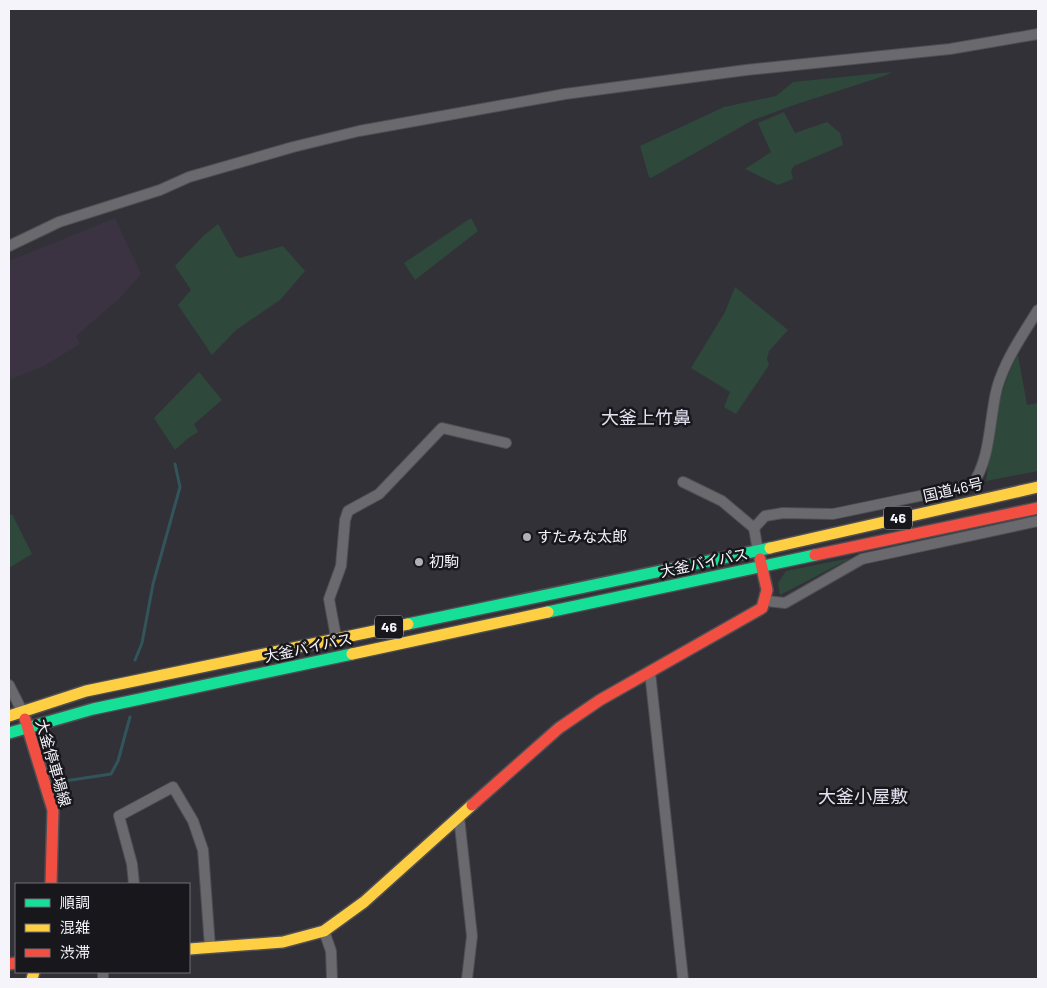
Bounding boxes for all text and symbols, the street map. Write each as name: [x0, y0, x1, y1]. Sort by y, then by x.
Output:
district label: 大釜上竹鼻: [601, 406, 691, 428]
street label: 国道46号: [921, 473, 985, 505]
road number: 46: [884, 506, 912, 530]
place label: すたみな太郎: [537, 527, 627, 545]
marker: すたみな太郎: [521, 531, 533, 543]
street label: 大釜バイパス: [658, 544, 750, 580]
place label: 初駒: [429, 552, 459, 570]
marker: 初駒: [413, 556, 425, 568]
road number: 46: [375, 616, 403, 638]
street label: 大釜バイパス: [262, 629, 354, 665]
street label: 大釜停車場線: [33, 717, 75, 808]
district label: 大釜小屋敷: [818, 785, 908, 807]
legend: [15, 883, 190, 973]
text: 順調: [60, 893, 90, 911]
text: 混雑: [60, 918, 90, 936]
text: 渋滞: [60, 943, 90, 961]

